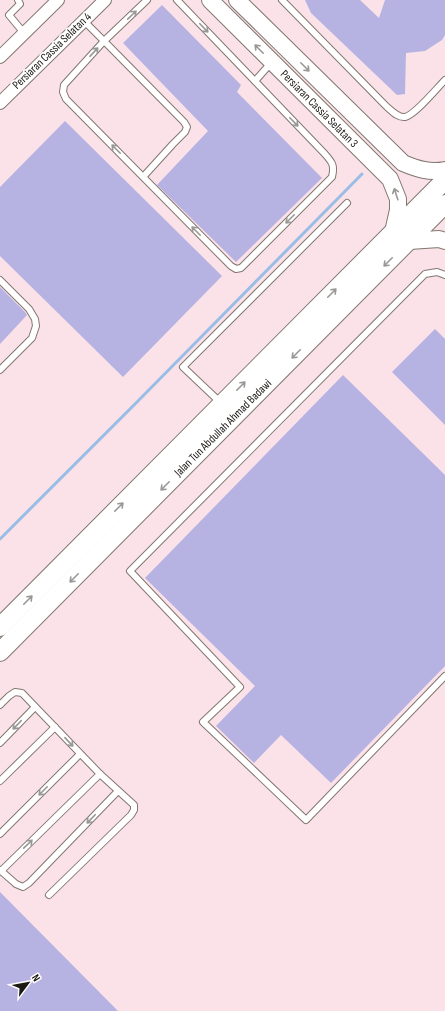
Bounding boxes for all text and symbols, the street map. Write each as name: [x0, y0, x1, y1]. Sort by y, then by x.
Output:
street label: Persiaran Cassia Selatan 4: [9, 10, 95, 92]
one-way arrow: [127, 10, 137, 20]
one-way arrow: [199, 23, 208, 33]
one-way arrow: [254, 44, 264, 54]
one-way arrow: [89, 47, 99, 57]
one-way arrow: [300, 62, 310, 72]
street label: Persiaran Cassia Selatan 3: [277, 67, 361, 151]
one-way arrow: [289, 117, 299, 127]
one-way arrow: [111, 144, 121, 154]
one-way arrow: [392, 187, 399, 200]
one-way arrow: [285, 214, 295, 224]
one-way arrow: [191, 226, 201, 236]
one-way arrow: [383, 257, 393, 267]
one-way arrow: [327, 288, 337, 298]
one-way arrow: [291, 349, 301, 359]
street label: Jalan Tun Abdullah Ahmad Badawi: [170, 376, 275, 481]
one-way arrow: [235, 381, 245, 391]
one-way arrow: [160, 481, 170, 491]
one-way arrow: [114, 502, 124, 512]
one-way arrow: [69, 573, 79, 583]
one-way arrow: [23, 595, 32, 605]
one-way arrow: [12, 720, 22, 730]
one-way arrow: [65, 737, 74, 747]
one-way arrow: [38, 786, 48, 796]
one-way arrow: [86, 814, 96, 824]
one-way arrow: [23, 839, 33, 849]
north arrow: [8, 963, 48, 1003]
text: N: [29, 972, 43, 984]

